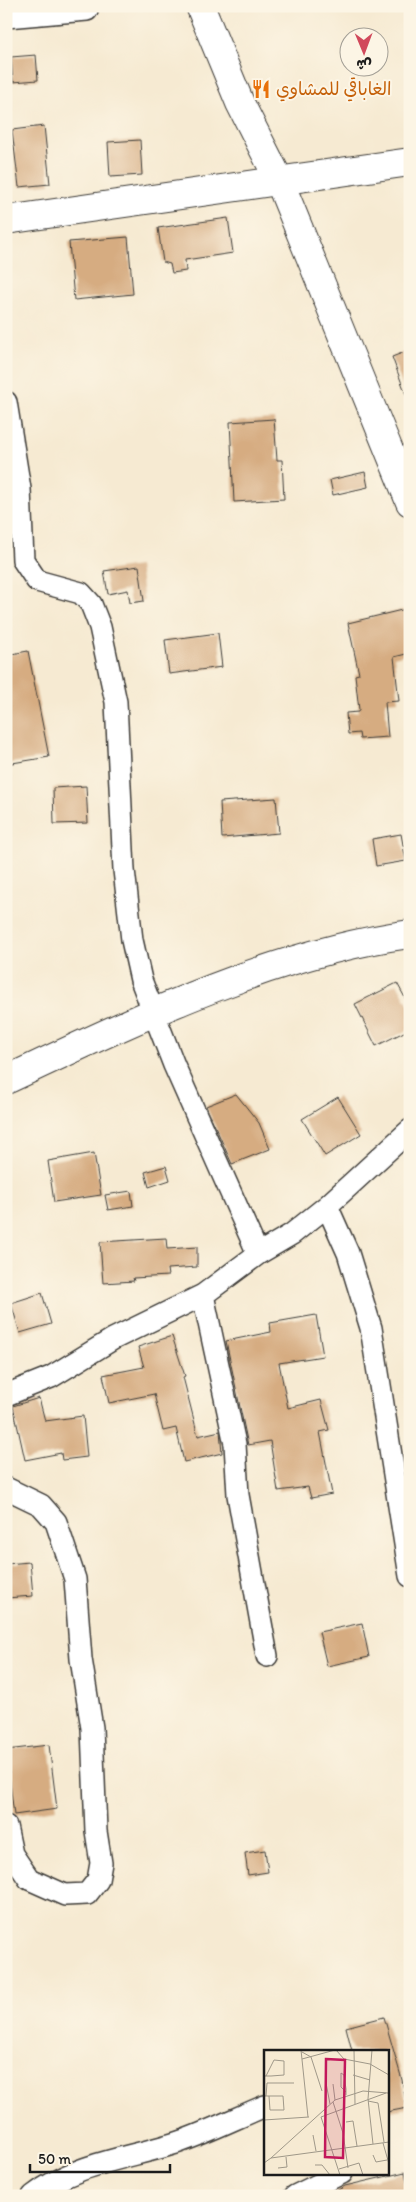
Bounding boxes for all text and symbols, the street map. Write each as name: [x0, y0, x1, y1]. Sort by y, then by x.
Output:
north arrow: [338, 28, 388, 78]
text: ش: [356, 56, 372, 73]
place label: الغاباقي للمشاوي: [276, 77, 392, 102]
restaurant icon: الغاباقي للمشاوي: [250, 78, 272, 100]
inset map: [264, 2050, 388, 2174]
scale bar: [30, 2142, 170, 2174]
text: 50 m: [38, 2150, 71, 2168]

